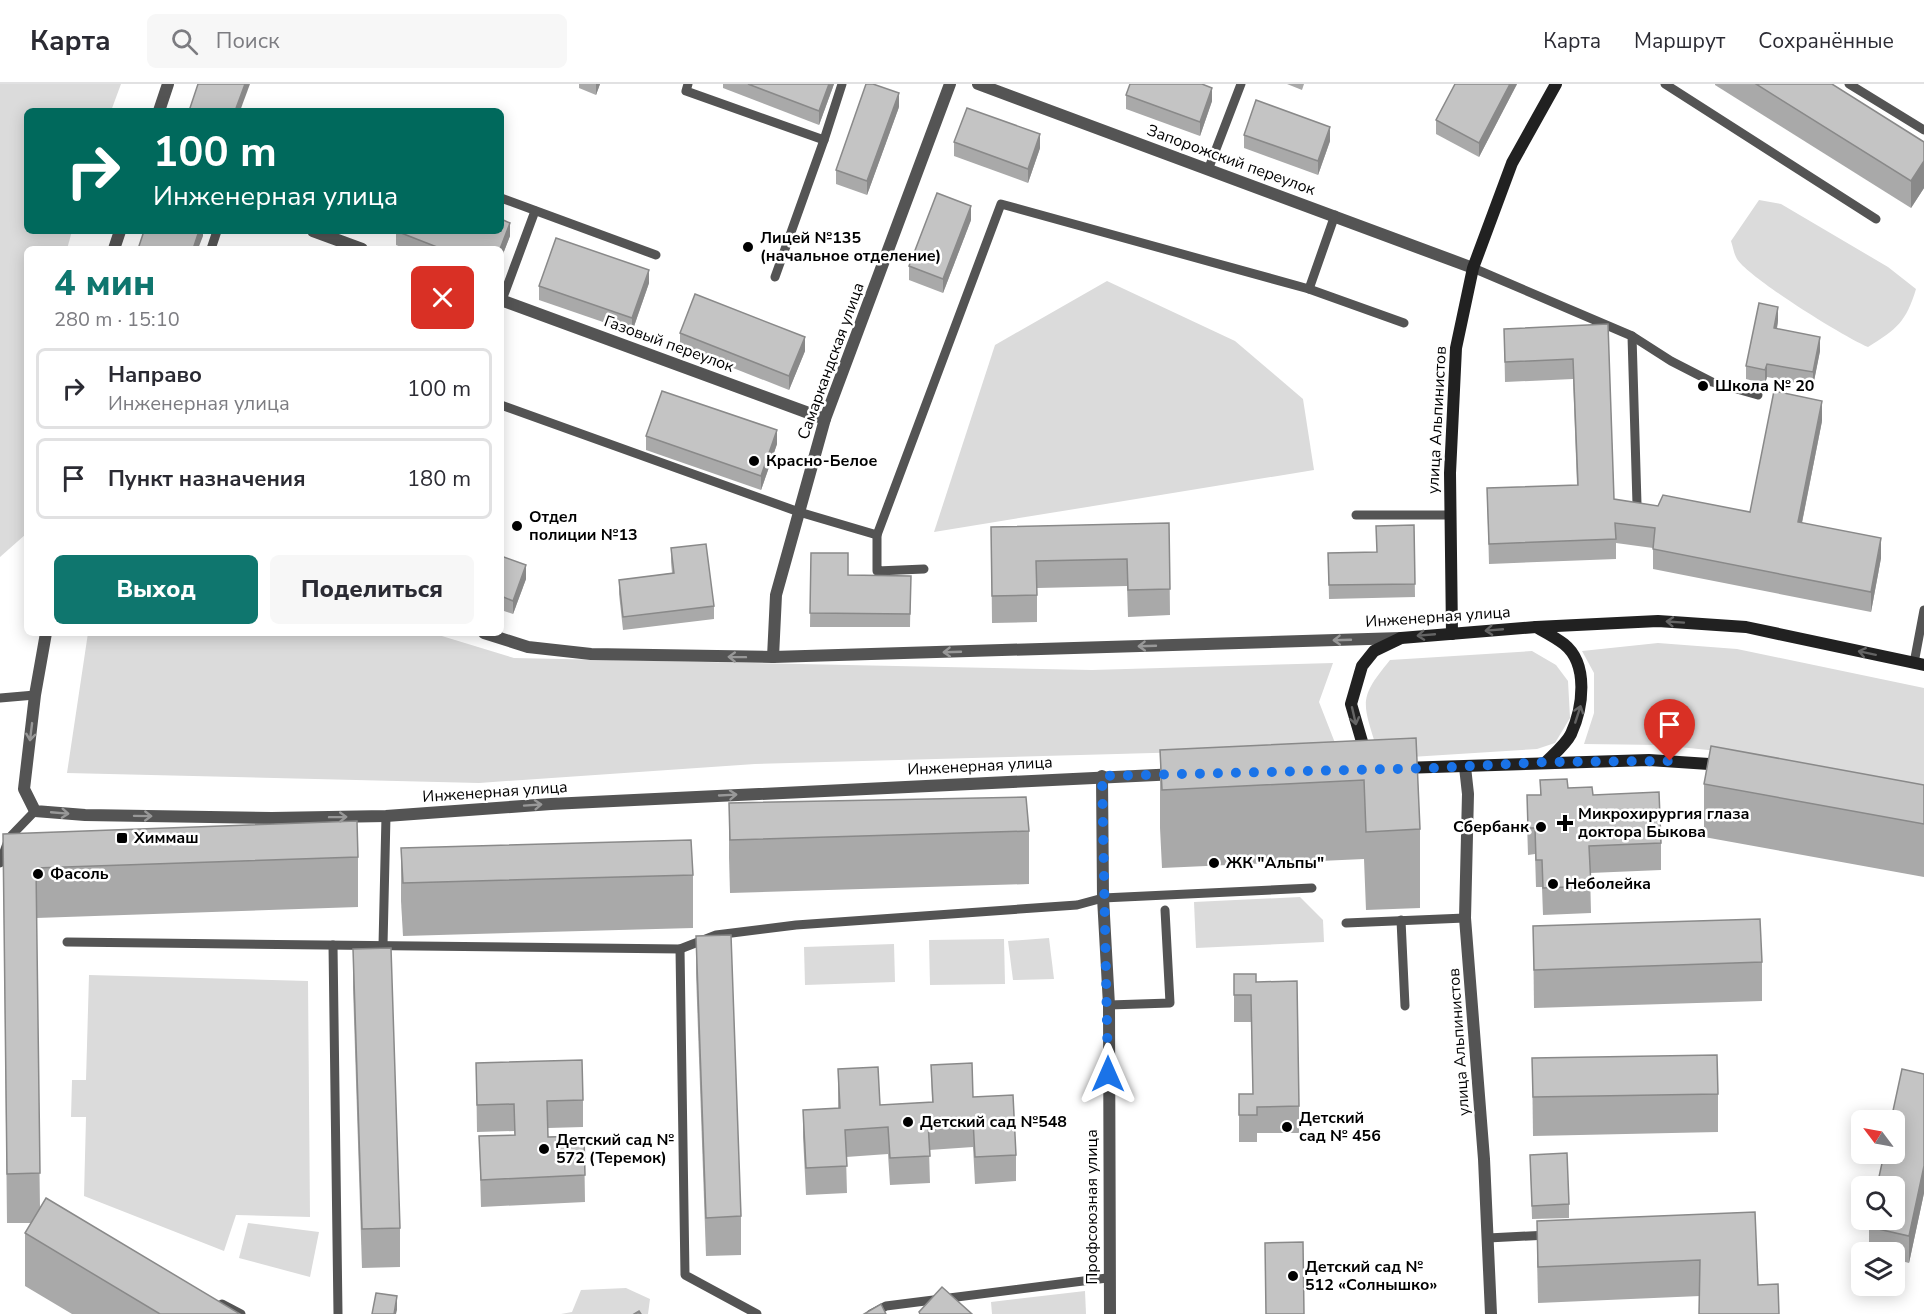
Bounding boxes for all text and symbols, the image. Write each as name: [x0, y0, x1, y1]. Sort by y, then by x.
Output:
search box: [147, 14, 567, 68]
text: Карта: [30, 22, 111, 60]
icon: search: [168, 25, 201, 58]
text: Поиск: [216, 26, 280, 56]
text: Карта: [1543, 27, 1601, 55]
text: Маршрут: [1634, 27, 1725, 55]
text: Сохранённые: [1758, 27, 1894, 55]
street label: Запорожский переулок: [1144, 119, 1319, 201]
text: 100 m: [153, 124, 277, 181]
icon: right: [54, 132, 132, 210]
text: Инженерная улица: [153, 178, 398, 215]
place label: Лицей №135 (начальное отделение): [760, 227, 941, 267]
marker: Лицей №135 (начальное отделение): [741, 240, 755, 254]
text: 4 мин: [54, 259, 155, 308]
button: close: [411, 266, 474, 329]
street label: Самаркандская улица: [792, 279, 870, 443]
text: 280 m · 15:10: [54, 306, 180, 333]
street label: Газовый переулок: [601, 310, 738, 378]
street label: улица Альпинистов: [1422, 345, 1452, 495]
text: Направо: [108, 360, 202, 390]
icon: right: [57, 372, 90, 405]
text: 100 m: [407, 374, 471, 404]
place label: Школа № 20: [1715, 375, 1814, 397]
marker: Школа № 20: [1696, 379, 1710, 393]
text: Инженерная улица: [108, 390, 290, 417]
place label: Красно-Белое: [766, 450, 877, 472]
marker: Красно-Белое: [747, 454, 761, 468]
icon: arrive: [57, 462, 90, 495]
text: Пункт назначения: [108, 464, 306, 494]
text: 180 m: [407, 464, 471, 494]
place label: Отдел полиции №13: [529, 506, 638, 546]
marker: Отдел полиции №13: [510, 519, 524, 533]
button: Выход: [54, 555, 258, 624]
button: Поделиться: [270, 555, 474, 624]
street label: Инженерная улица: [1365, 601, 1511, 633]
one-way arrow: [1665, 616, 1685, 627]
one-way arrow: [1485, 625, 1504, 636]
one-way arrow: [1417, 630, 1437, 641]
one-way arrow: [1333, 634, 1353, 645]
one-way arrow: [1138, 640, 1158, 651]
one-way arrow: [943, 646, 963, 658]
one-way arrow: [1858, 646, 1877, 658]
one-way arrow: [727, 651, 747, 662]
pin: [1644, 699, 1695, 761]
one-way arrow: [1573, 705, 1584, 724]
one-way arrow: [1348, 706, 1360, 725]
icon: arrive: [1653, 708, 1686, 741]
one-way arrow: [25, 722, 36, 742]
street label: Инженерная улица: [907, 751, 1053, 781]
street label: Инженерная улица: [422, 776, 568, 808]
one-way arrow: [717, 790, 737, 801]
one-way arrow: [522, 800, 542, 811]
place label: Микрохирургия глаза доктора Быкова: [1578, 803, 1749, 843]
one-way arrow: [50, 808, 70, 819]
one-way arrow: [133, 810, 153, 822]
one-way arrow: [328, 811, 348, 823]
marker: Микрохирургия глаза доктора Быкова: [1556, 814, 1574, 832]
place label: Сбербанк: [1453, 816, 1530, 838]
marker: Сбербанк: [1534, 820, 1548, 834]
place label: Химмаш: [133, 827, 199, 849]
marker: Химмаш: [115, 831, 129, 845]
place label: ЖК "Альпы": [1226, 852, 1324, 874]
marker: ЖК "Альпы": [1207, 856, 1221, 870]
place label: Фасоль: [50, 863, 109, 885]
marker: Фасоль: [31, 867, 45, 881]
place label: Неболейка: [1565, 873, 1651, 895]
marker: Неболейка: [1546, 877, 1560, 891]
street label: улица Альпинистов: [1443, 967, 1475, 1117]
position arrow: [1076, 1042, 1140, 1106]
place label: Детский сад № 456: [1299, 1107, 1381, 1147]
north arrow: [1851, 1110, 1905, 1164]
map controls: [1851, 1110, 1905, 1296]
place label: Детский сад №548: [920, 1111, 1067, 1133]
marker: Детский сад №548: [901, 1115, 915, 1129]
marker: Детский сад № 456: [1280, 1120, 1294, 1134]
place label: Детский сад № 572 (Теремок): [556, 1129, 674, 1169]
street label: Профсоюзная улица: [1081, 1129, 1103, 1285]
marker: Детский сад № 572 (Теремок): [537, 1142, 551, 1156]
button: search: [1851, 1176, 1905, 1230]
button: layers: [1851, 1242, 1905, 1296]
place label: Детский сад № 512 «Солнышко»: [1305, 1256, 1437, 1296]
marker: Детский сад № 512 «Солнышко»: [1286, 1269, 1300, 1283]

